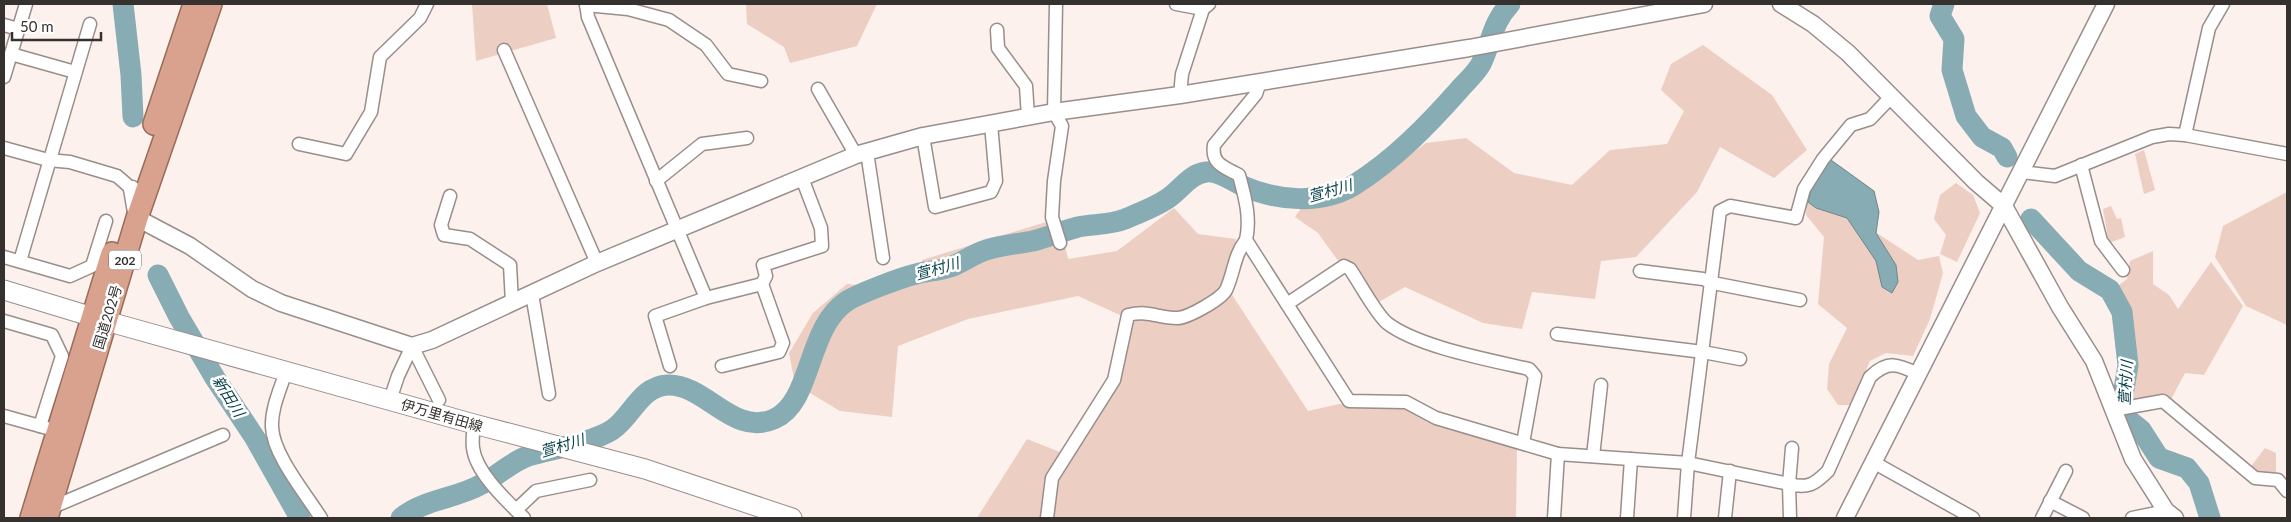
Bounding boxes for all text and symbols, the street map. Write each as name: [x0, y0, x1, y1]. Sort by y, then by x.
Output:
scale bar: [12, 10, 101, 42]
text: 50 m: [20, 17, 54, 35]
water label: 萱村川: [1306, 175, 1356, 205]
road number: 202: [109, 250, 141, 270]
water label: 萱村川: [913, 253, 963, 283]
street label: 国道202号: [89, 283, 125, 351]
water label: 萱村川: [2115, 358, 2135, 406]
water label: 新田川: [209, 372, 250, 422]
street label: 伊万里有田線: [399, 395, 485, 435]
water label: 萱村川: [538, 429, 588, 460]

